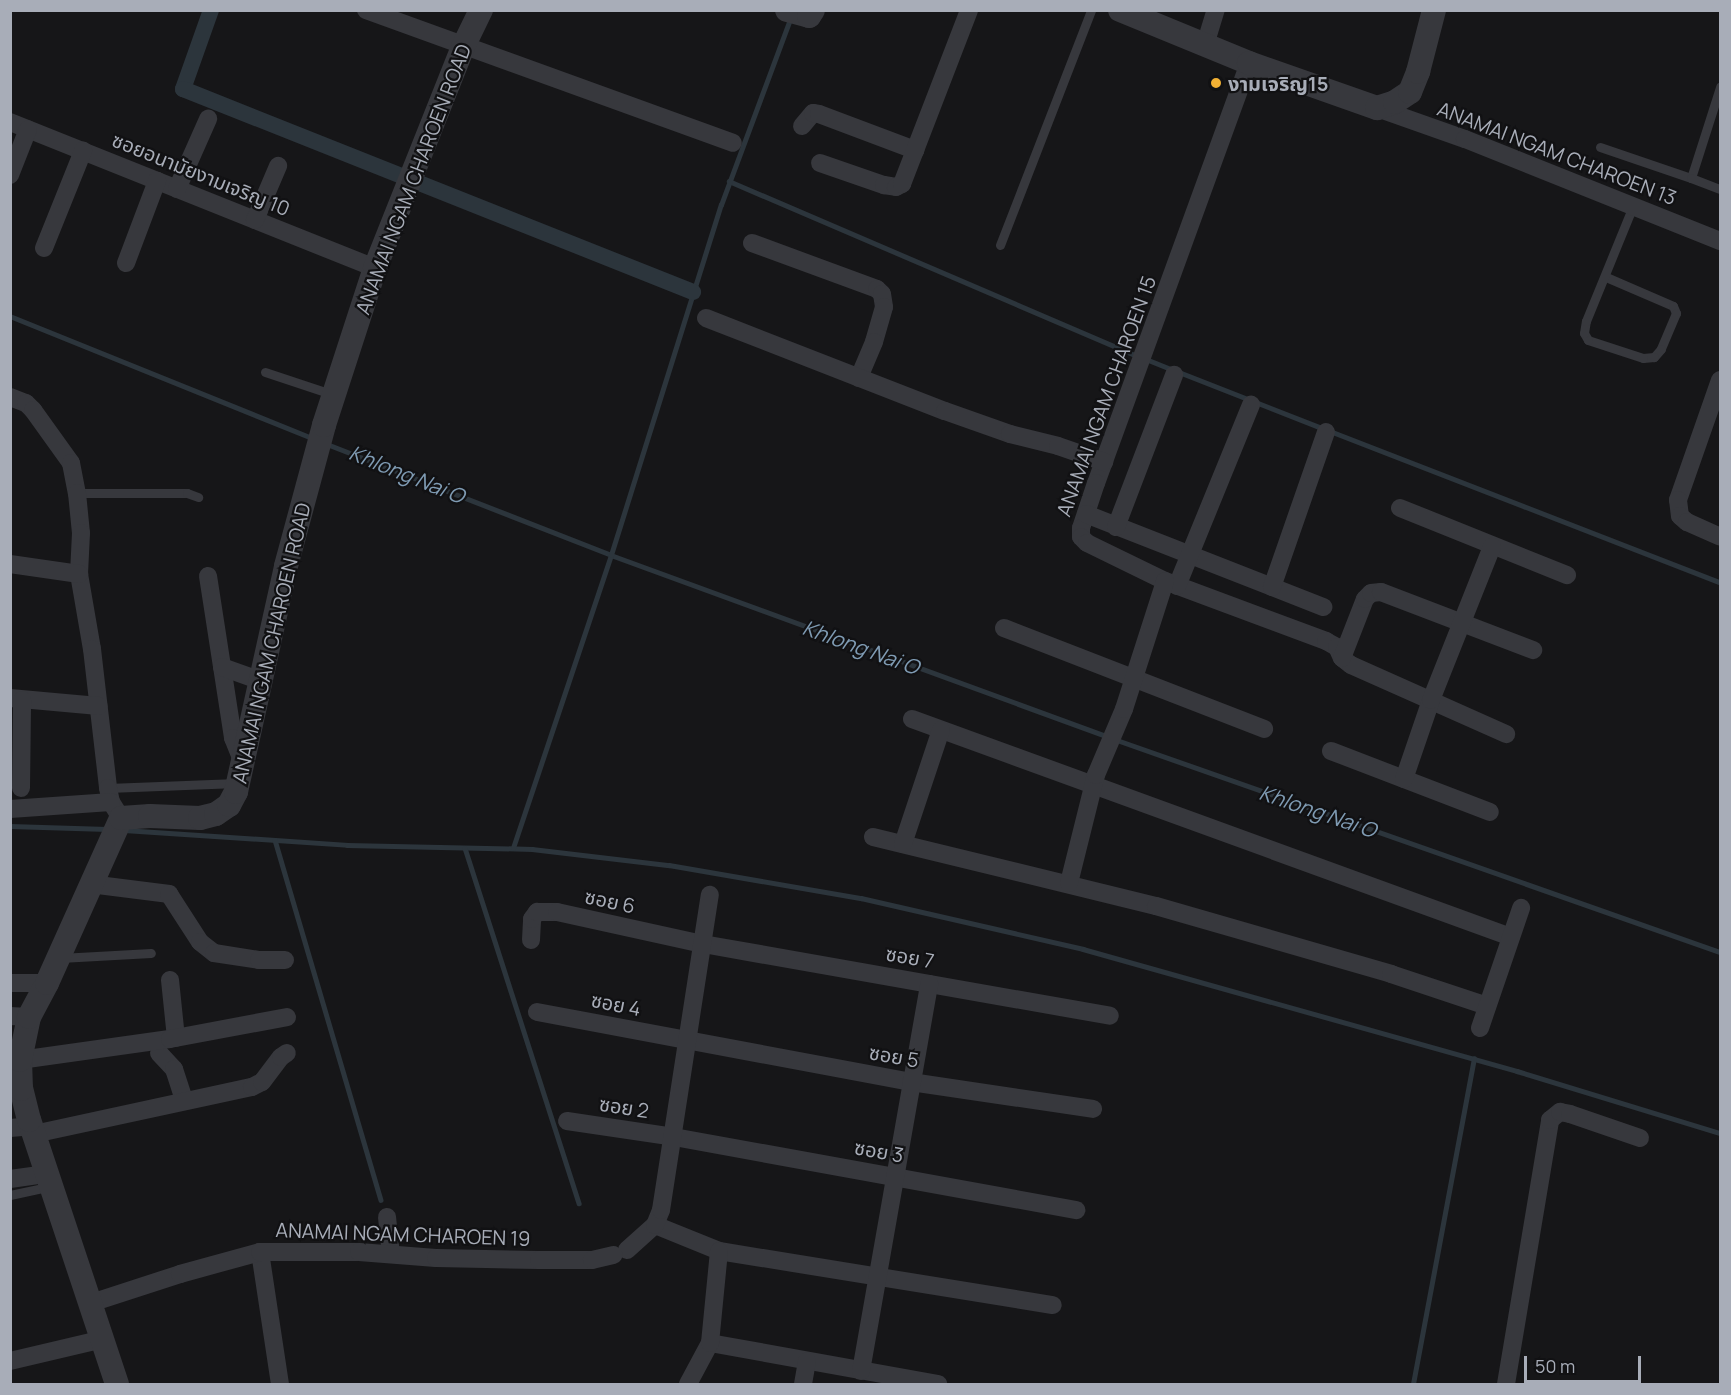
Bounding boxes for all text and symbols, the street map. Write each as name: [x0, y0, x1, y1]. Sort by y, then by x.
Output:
street label: ANAMAI NGAM CHAROEN ROAD: [350, 40, 476, 318]
place label: งามเจริญ15: [1228, 71, 1328, 95]
marker: งามเจริญ15: [1209, 76, 1223, 90]
street label: ANAMAI NGAM CHAROEN 13: [1434, 96, 1680, 210]
street label: ซอยอนามัยงามเจริญ 10: [109, 127, 293, 221]
street label: ANAMAI NGAM CHAROEN 15: [1051, 272, 1161, 520]
water label: Khlong Nai O: [346, 440, 468, 508]
street label: ANAMAI NGAM CHAROEN ROAD: [227, 500, 315, 786]
water label: Khlong Nai O: [800, 614, 922, 680]
water label: Khlong Nai O: [1256, 779, 1380, 843]
street label: ซอย 6: [583, 884, 637, 918]
street label: ซอย 7: [884, 941, 936, 973]
street label: ซอย 4: [589, 987, 643, 1021]
street label: ซอย 5: [867, 1040, 921, 1072]
street label: ซอย 2: [597, 1091, 651, 1123]
street label: ซอย 3: [853, 1135, 905, 1167]
street label: ANAMAI NGAM CHAROEN 19: [275, 1218, 531, 1250]
scale bar: [1527, 1344, 1644, 1382]
text: 50 m: [1535, 1354, 1575, 1378]

